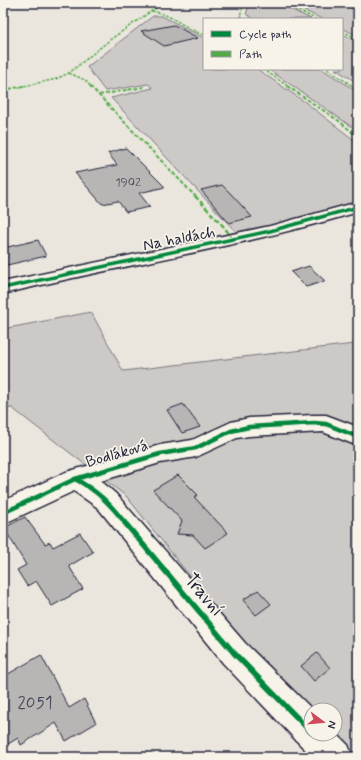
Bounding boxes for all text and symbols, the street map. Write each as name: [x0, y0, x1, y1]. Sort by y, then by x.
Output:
legend: [203, 18, 343, 70]
text: Cycle path: [239, 27, 291, 43]
text: Path: [239, 47, 262, 63]
house number: 1902: [115, 175, 141, 191]
street label: Na haldách: [141, 222, 217, 256]
street label: Bodláková: [83, 435, 151, 473]
street label: Travní: [179, 568, 229, 622]
house number: 2051: [17, 692, 53, 714]
north arrow: [303, 702, 343, 742]
text: N: [324, 719, 339, 730]

